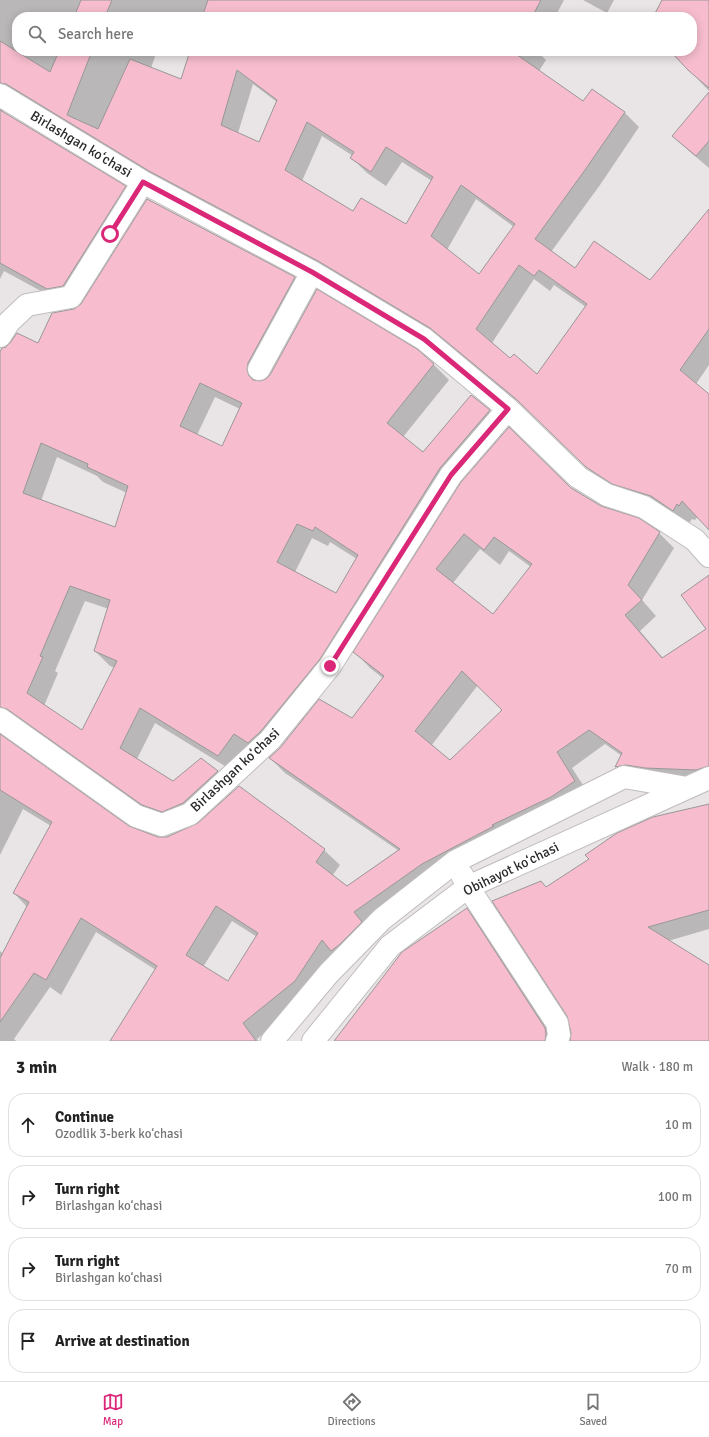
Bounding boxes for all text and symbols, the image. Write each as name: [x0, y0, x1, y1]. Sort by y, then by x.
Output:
search box: [12, 12, 697, 56]
icon: search: [26, 23, 48, 45]
text: Search here: [58, 25, 134, 43]
street label: Birlashgan koʻchasi: [27, 107, 135, 181]
route start: [101, 225, 119, 243]
route end: [321, 657, 339, 675]
street label: Birlashgan koʻchasi: [187, 724, 283, 816]
street label: Obihayot koʻchasi: [460, 838, 562, 900]
text: 3 min: [16, 1057, 57, 1078]
text: Walk · 180 m: [622, 1059, 693, 1075]
text: Continue: [55, 1108, 114, 1126]
icon: ahead: [17, 1114, 39, 1136]
text: 10 m: [665, 1117, 692, 1133]
text: Ozodlik 3-berk koʻchasi: [55, 1126, 183, 1142]
text: Turn right: [55, 1180, 120, 1198]
icon: right: [17, 1186, 39, 1208]
text: 100 m: [658, 1189, 692, 1205]
text: Birlashgan koʻchasi: [55, 1198, 162, 1214]
text: Turn right: [55, 1252, 120, 1270]
icon: right: [17, 1258, 39, 1280]
text: 70 m: [665, 1261, 692, 1277]
text: Birlashgan koʻchasi: [55, 1270, 162, 1286]
icon: arrive: [17, 1330, 39, 1352]
text: Arrive at destination: [55, 1332, 190, 1350]
tab: Map: [102, 1391, 124, 1428]
tab: Directions: [328, 1391, 376, 1428]
tab: Saved: [579, 1391, 607, 1428]

